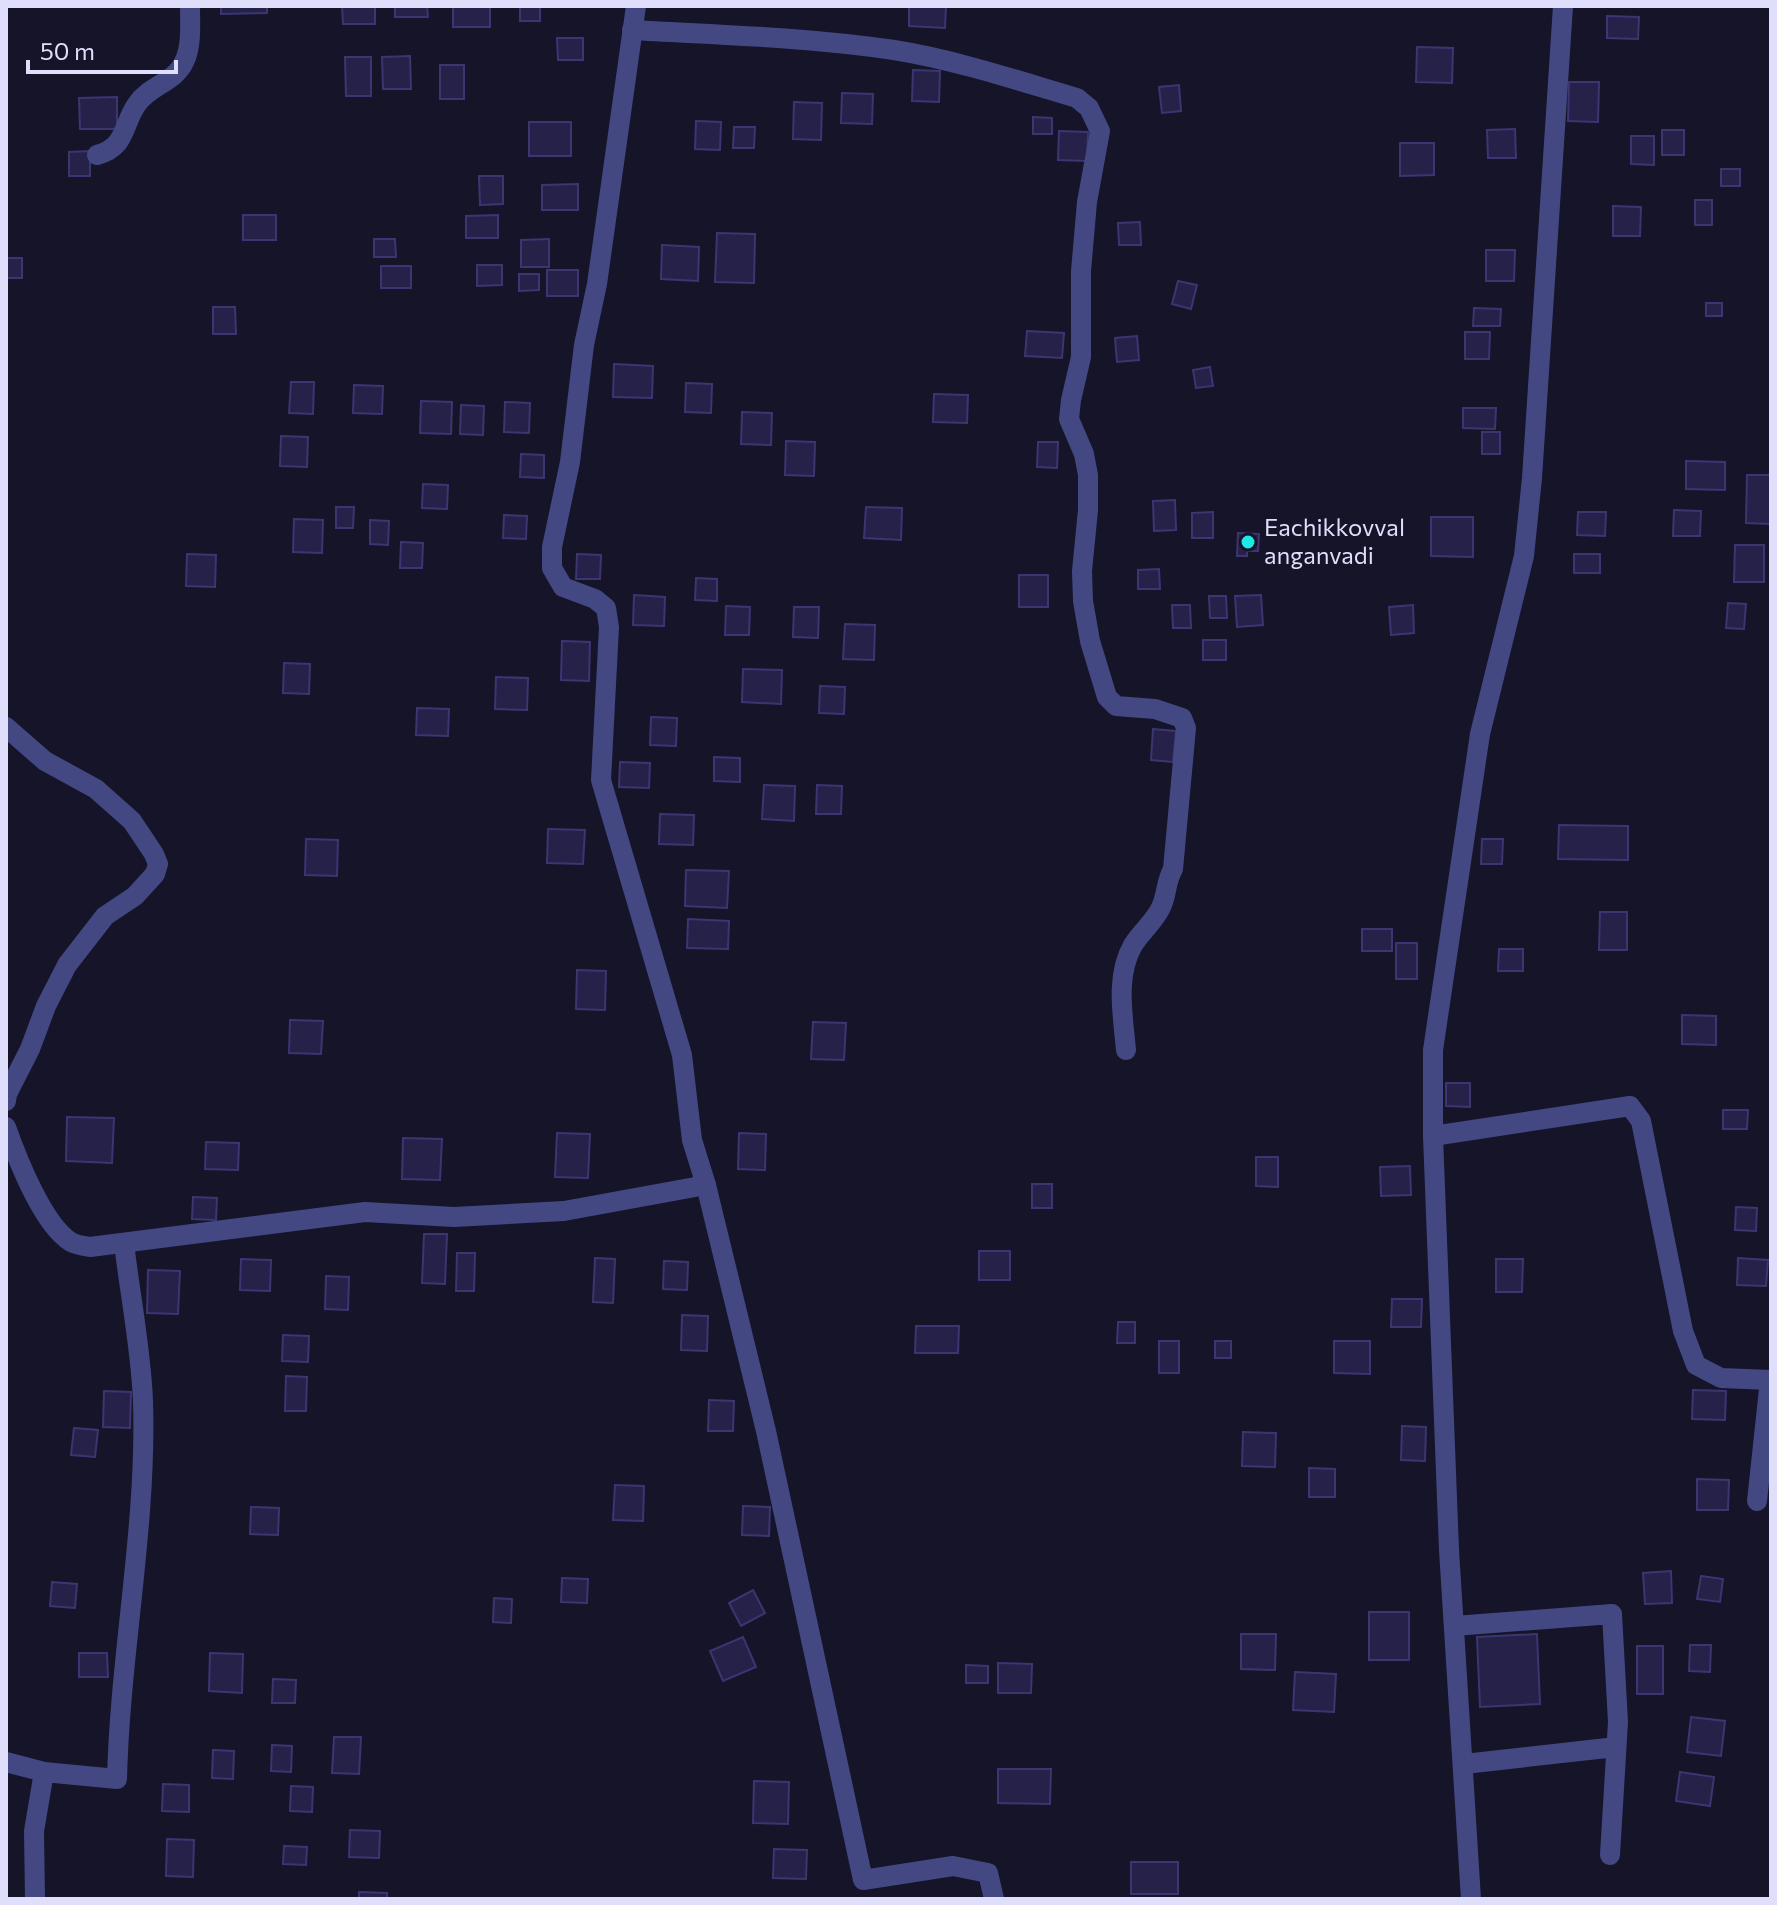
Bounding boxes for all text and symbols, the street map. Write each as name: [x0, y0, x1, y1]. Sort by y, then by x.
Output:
scale bar: [28, 24, 176, 74]
text: 50 m: [40, 36, 95, 65]
place label: Eachikkovval anganvadi: [1264, 512, 1405, 569]
marker: Eachikkovval anganvadi: [1239, 533, 1257, 551]

